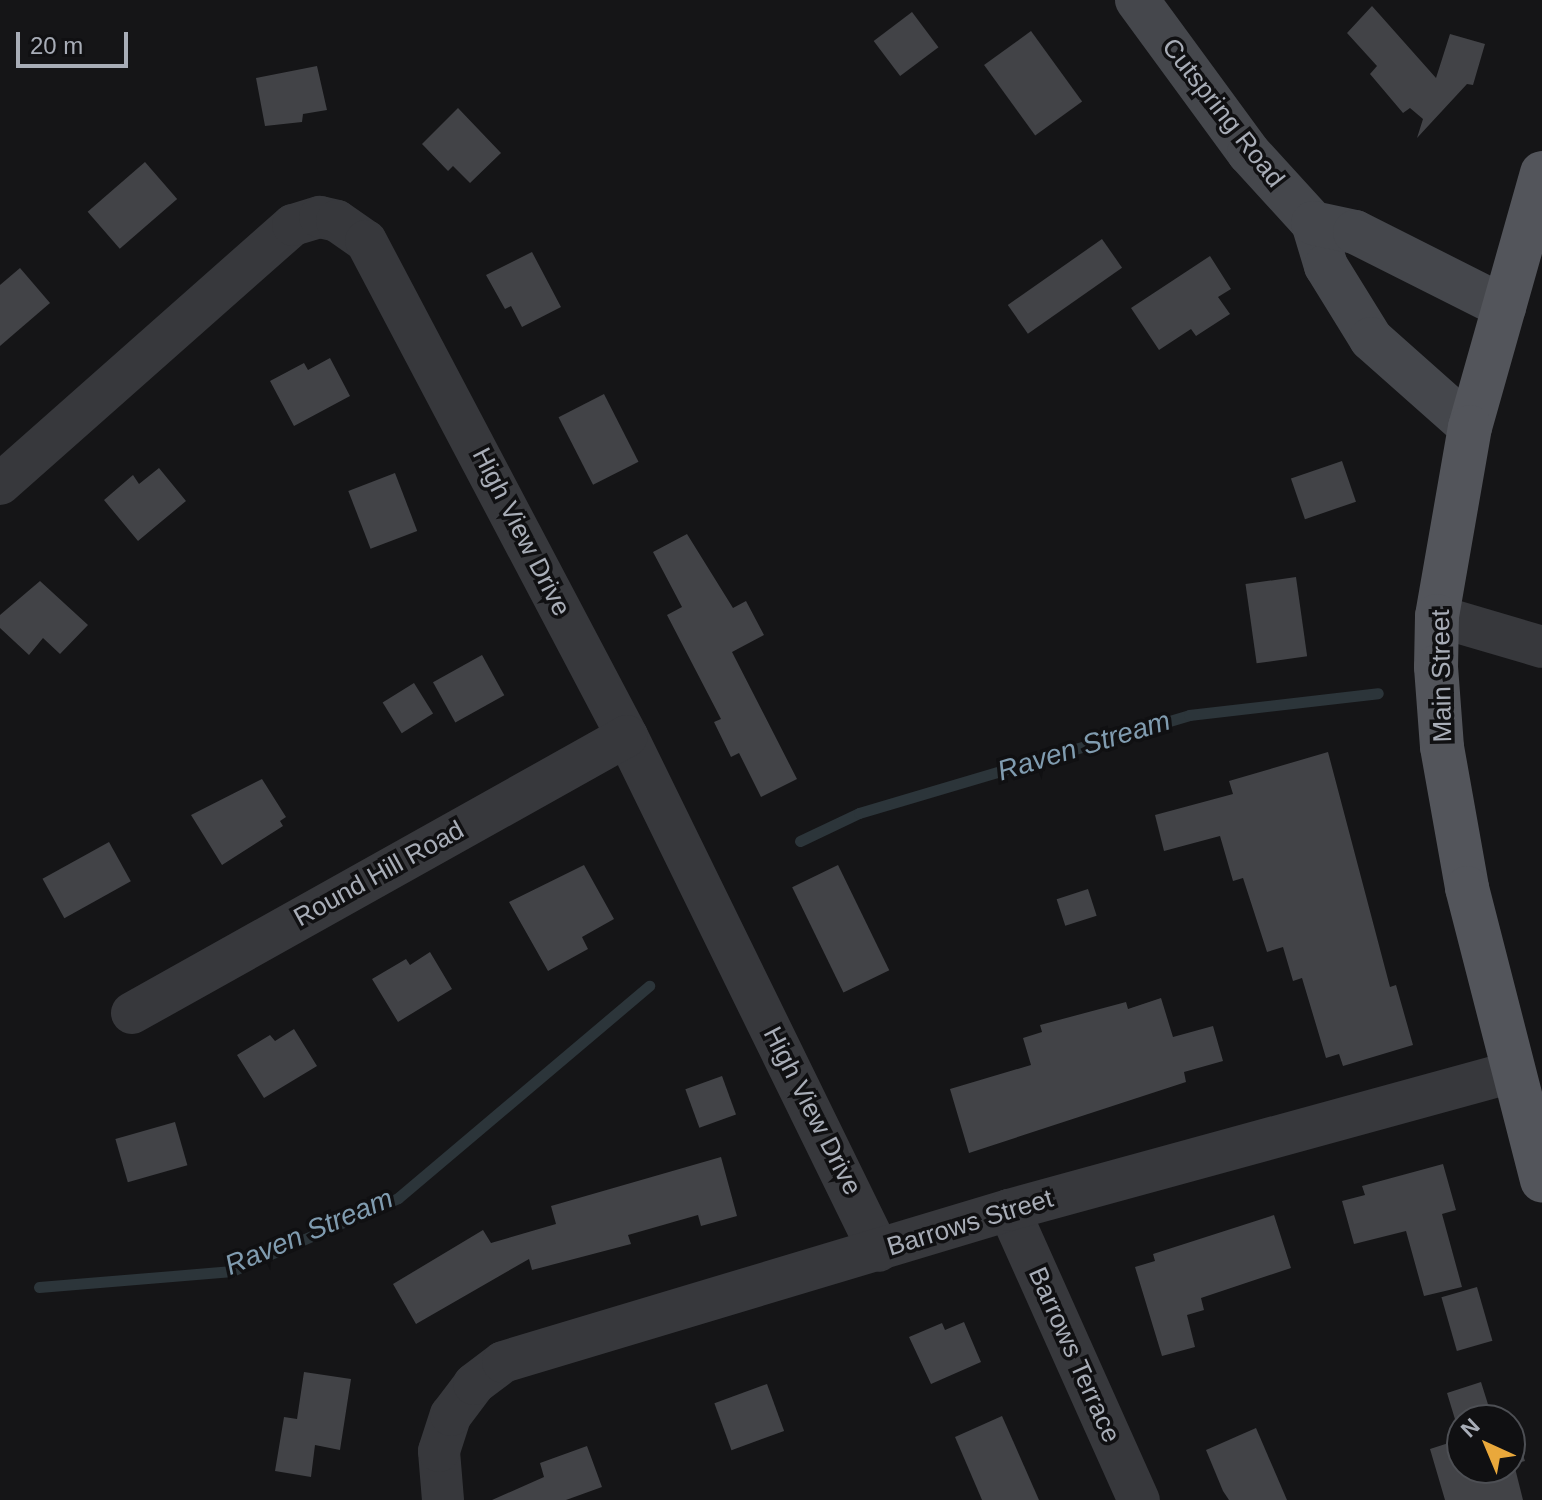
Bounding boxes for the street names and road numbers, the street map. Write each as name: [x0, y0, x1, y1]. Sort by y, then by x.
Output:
street label: Cutspring Road: [1155, 32, 1291, 194]
street label: High View Drive: [465, 443, 577, 621]
street label: Main Street: [1425, 609, 1459, 743]
street label: Round Hill Road: [289, 814, 469, 934]
street label: High View Drive: [756, 1022, 868, 1200]
street label: Barrows Street: [883, 1183, 1057, 1263]
street label: Barrows Terrace: [1021, 1262, 1127, 1448]

